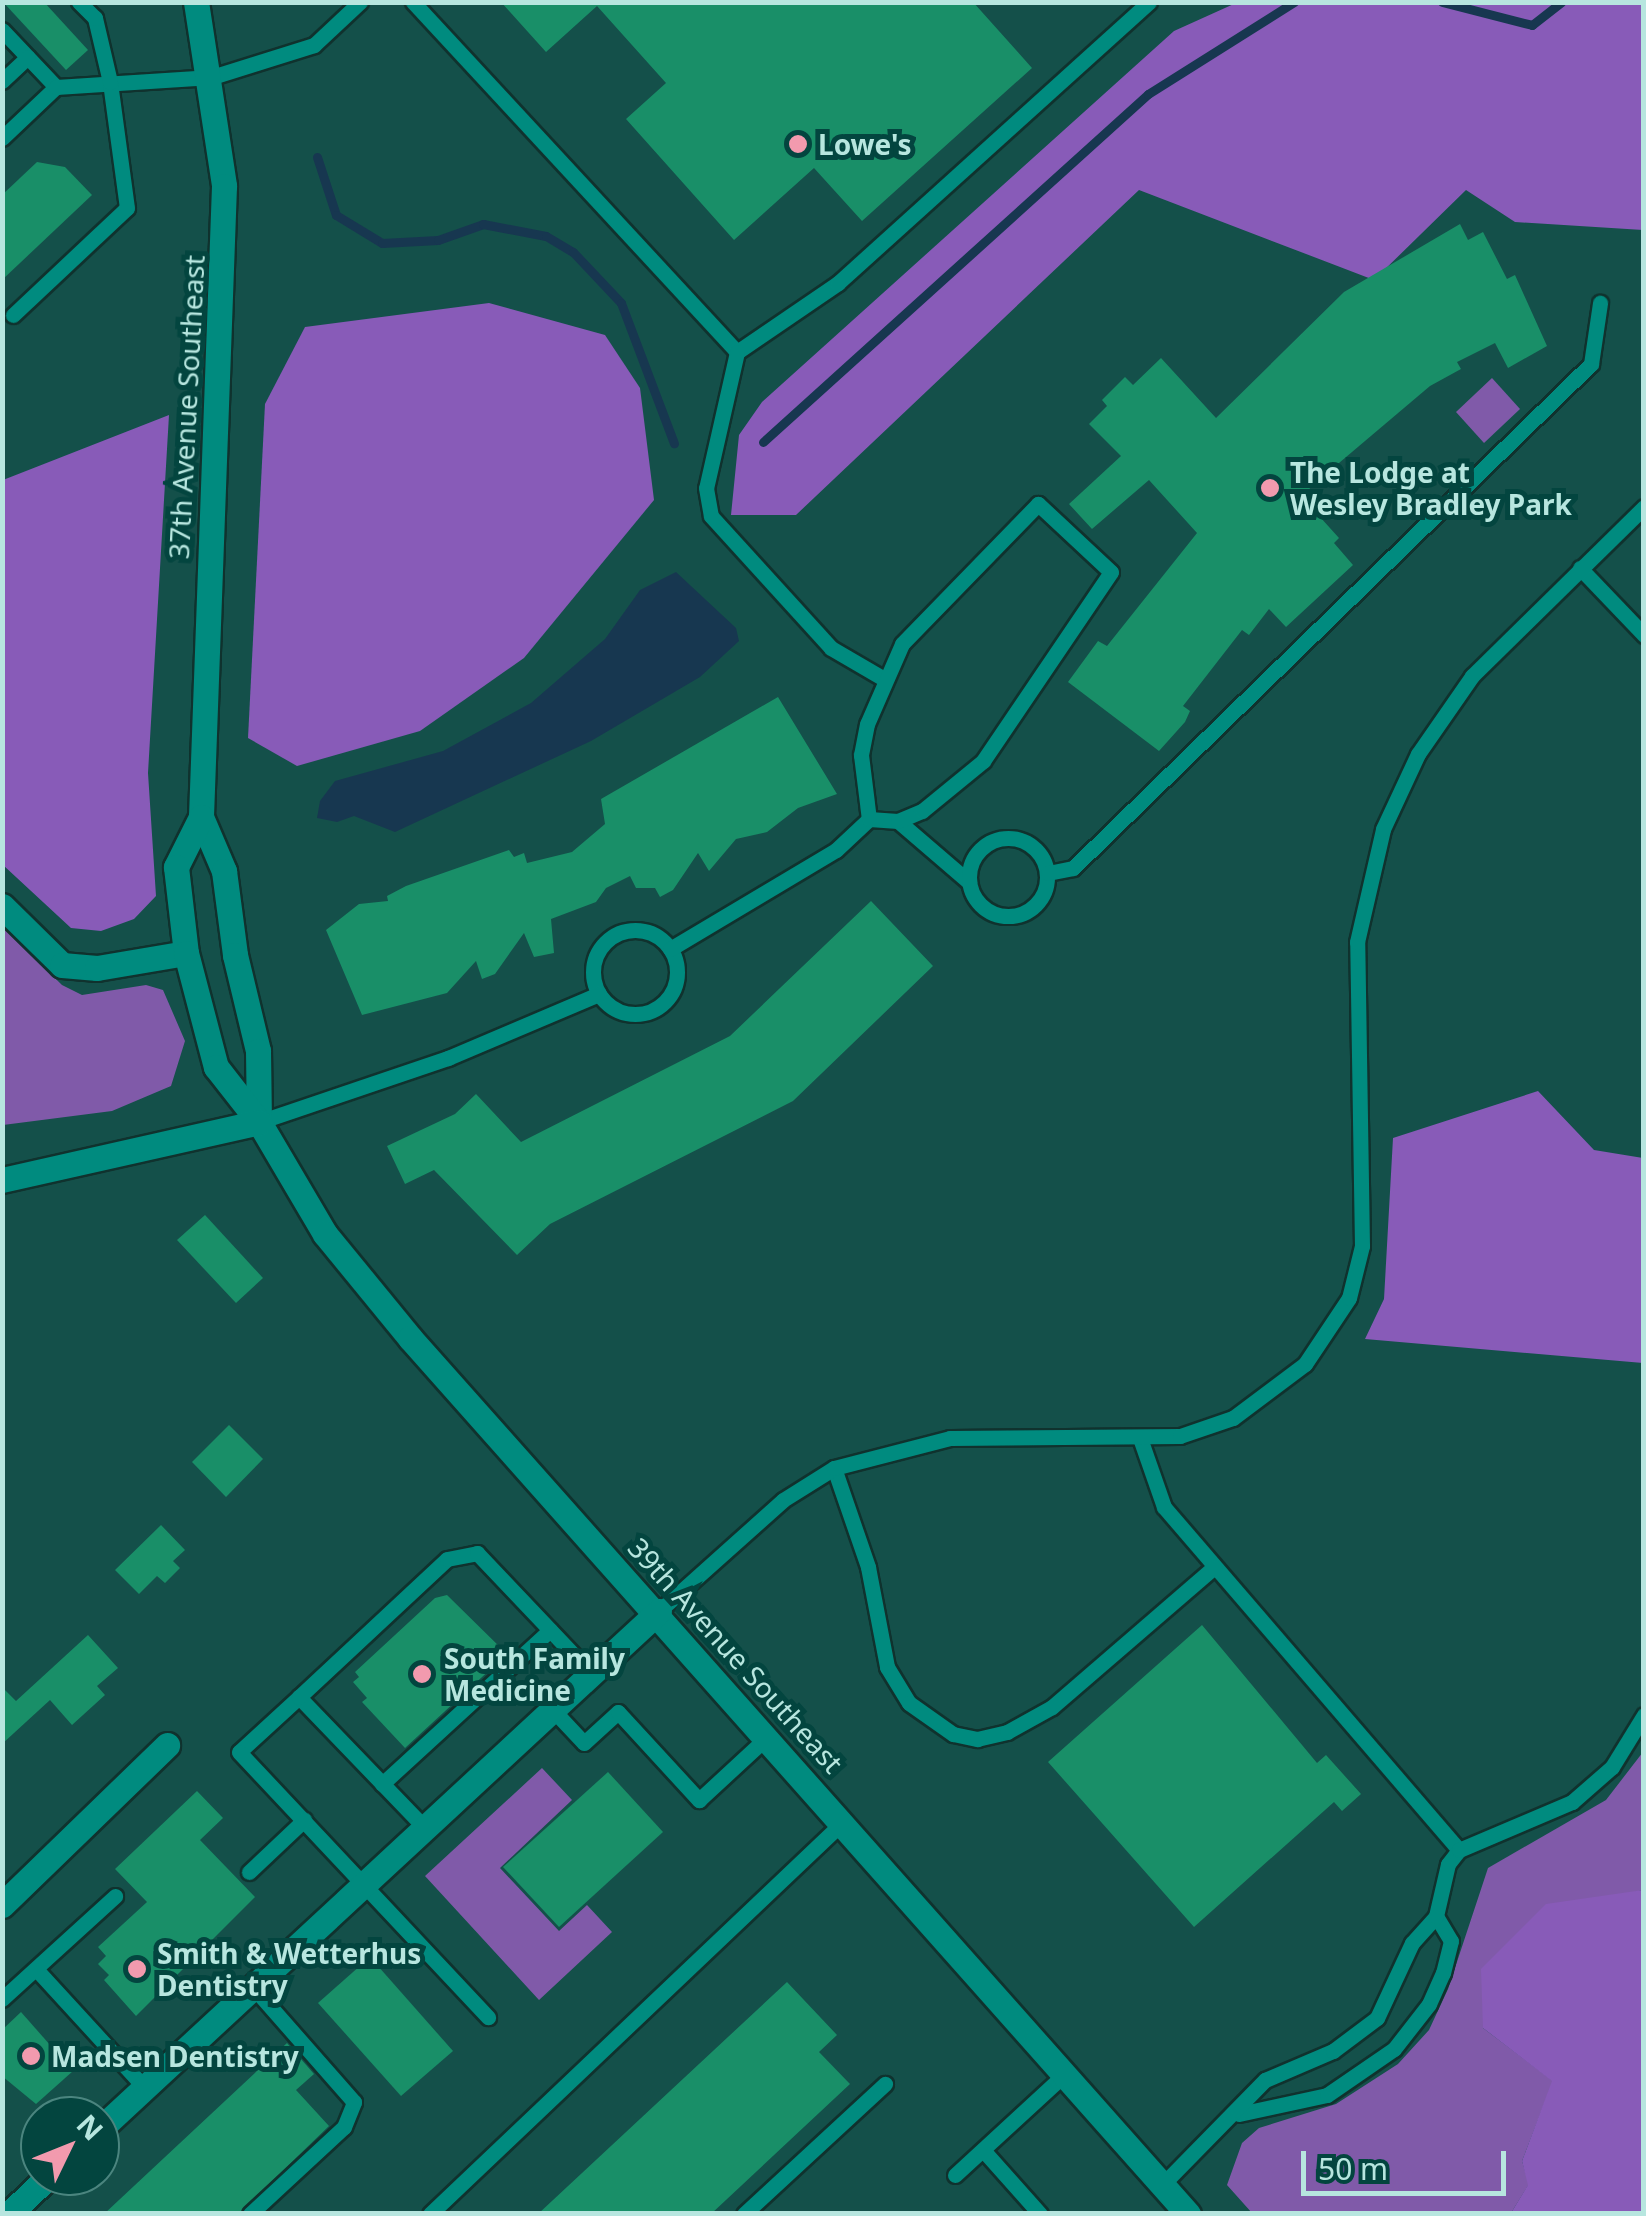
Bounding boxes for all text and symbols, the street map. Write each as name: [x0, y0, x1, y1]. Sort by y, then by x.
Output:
place label: Lowe's: [818, 127, 912, 161]
marker: Lowe's: [787, 133, 809, 155]
street label: 37th Avenue Southeast: [161, 254, 211, 560]
place label: The Lodge at Wesley Bradley Park: [1290, 455, 1572, 521]
marker: The Lodge at Wesley Bradley Park: [1259, 477, 1281, 499]
street label: 39th Avenue Southeast: [622, 1531, 850, 1779]
place label: South Family Medicine: [444, 1641, 625, 1707]
marker: South Family Medicine: [409, 1661, 435, 1687]
place label: Smith & Wetterhus Dentistry: [157, 1936, 421, 2002]
marker: Smith & Wetterhus Dentistry: [126, 1958, 148, 1980]
place label: Madsen Dentistry: [51, 2039, 299, 2073]
marker: Madsen Dentistry: [20, 2045, 42, 2067]
north arrow: [20, 2096, 120, 2196]
text: N: [69, 2106, 112, 2148]
scale bar: [1306, 2131, 1511, 2193]
text: 50 m: [1318, 2148, 1388, 2189]

